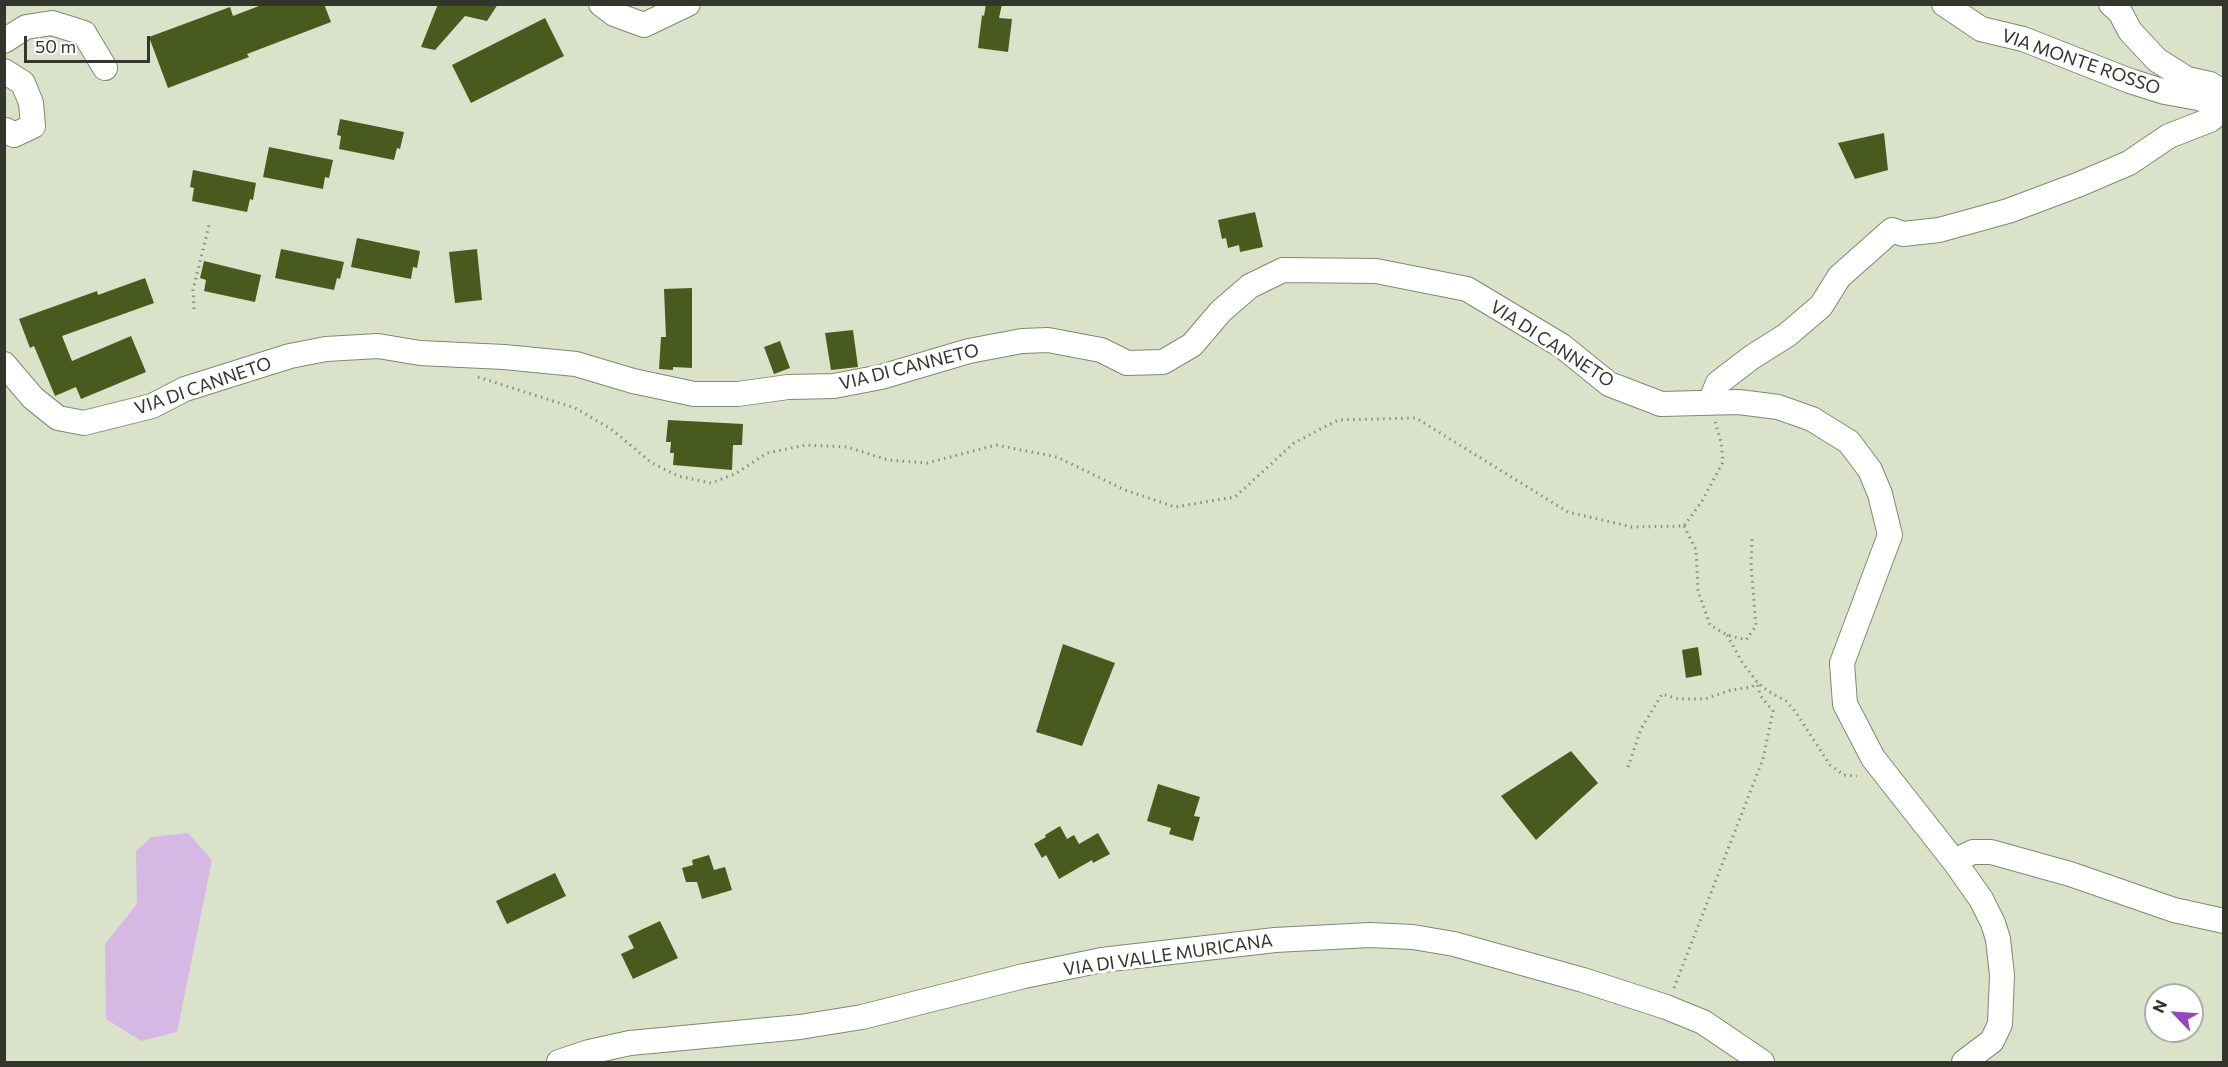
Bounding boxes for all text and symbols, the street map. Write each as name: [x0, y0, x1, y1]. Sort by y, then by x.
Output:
scale bar: [27, 24, 153, 62]
street label: VIA MONTE ROSSO: [1999, 25, 2163, 99]
text: 50 m: [35, 35, 76, 57]
street label: VIA DI CANNETO: [1486, 296, 1618, 392]
street label: VIA DI CANNETO: [837, 339, 981, 395]
street label: VIA DI CANNETO: [132, 352, 274, 420]
street label: VIA DI VALLE MURICANA: [1062, 930, 1274, 980]
north arrow: [2144, 983, 2204, 1043]
text: N: [2148, 997, 2170, 1015]

